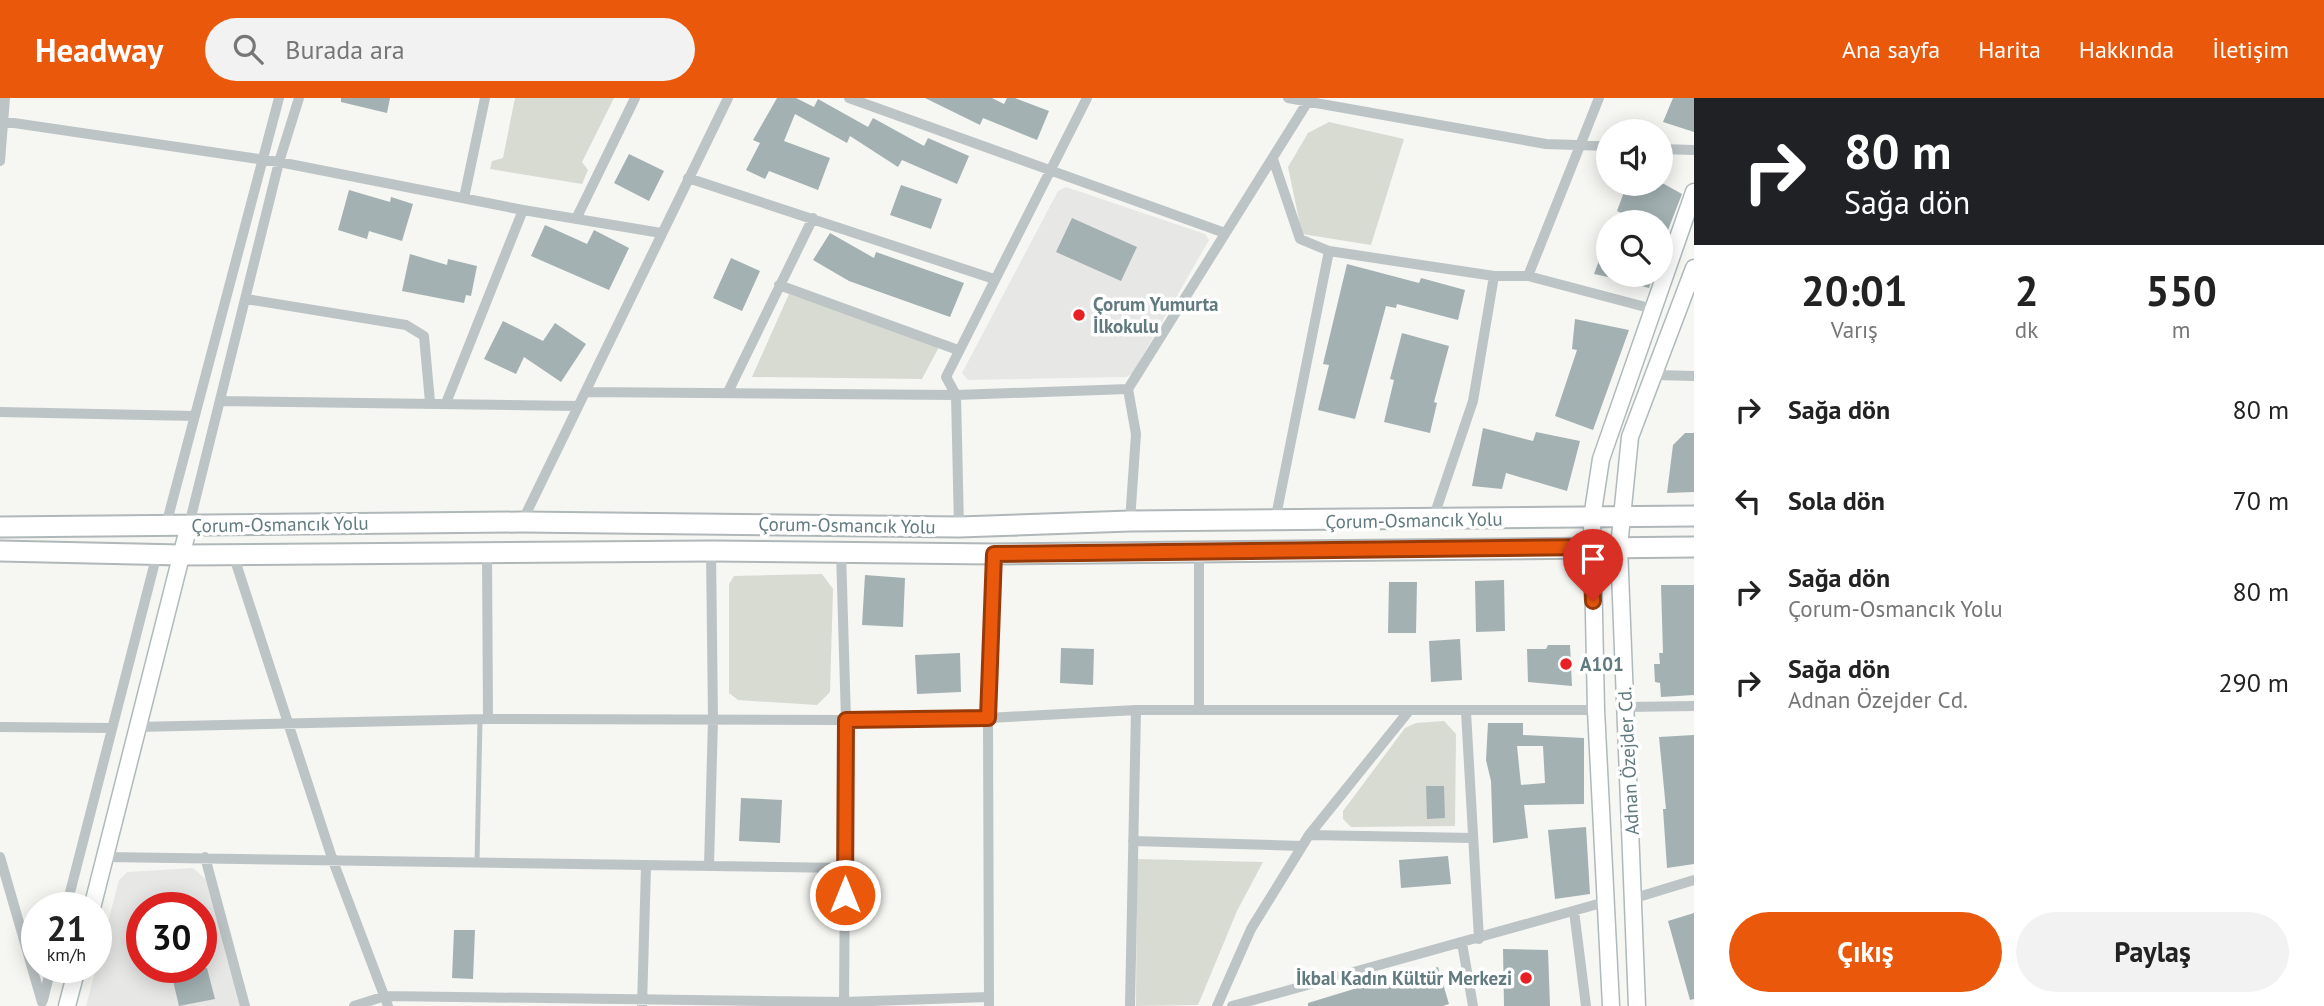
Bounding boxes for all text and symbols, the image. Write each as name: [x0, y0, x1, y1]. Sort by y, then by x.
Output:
search box: [205, 18, 695, 81]
text: Headway: [35, 28, 163, 71]
icon: search: [229, 30, 267, 68]
text: Burada ara: [285, 33, 405, 66]
text: Ana sayfa: [1842, 34, 1940, 65]
text: Harita: [1978, 34, 2041, 65]
text: Hakkında: [2079, 34, 2174, 65]
text: İletişim: [2212, 34, 2289, 65]
map controls: [1596, 119, 1673, 287]
button: sound: [1596, 119, 1673, 196]
text: 80 m: [1844, 119, 1951, 183]
icon: right: [1729, 126, 1820, 217]
text: Sağa dön: [1844, 181, 1970, 223]
button: search: [1596, 210, 1673, 287]
text: 20:01: [1801, 263, 1908, 318]
text: 2: [2015, 263, 2038, 318]
text: 550: [2145, 263, 2217, 318]
place label: Çorum Yumurta İlkokulu: [1093, 292, 1218, 338]
marker: Çorum Yumurta İlkokulu: [1071, 307, 1087, 323]
text: Varış: [1831, 315, 1878, 344]
text: dk: [2015, 315, 2038, 344]
text: m: [2172, 315, 2191, 344]
icon: right: [1729, 391, 1767, 429]
text: Sağa dön: [1788, 393, 1890, 426]
text: 80 m: [2233, 393, 2289, 426]
icon: left: [1729, 482, 1767, 520]
text: Sola dön: [1788, 484, 1885, 517]
text: 70 m: [2233, 484, 2289, 517]
street label: Çorum-Osmancık Yolu: [1325, 506, 1503, 534]
street label: Çorum-Osmancık Yolu: [191, 510, 369, 538]
street label: Çorum-Osmancık Yolu: [758, 511, 936, 539]
pin: [1563, 529, 1623, 601]
icon: arrive: [1574, 540, 1612, 578]
text: Sağa dön: [1788, 561, 1890, 594]
icon: right: [1729, 573, 1767, 611]
text: 80 m: [2233, 575, 2289, 608]
text: Çorum-Osmancık Yolu: [1788, 594, 2003, 623]
place label: A101: [1580, 652, 1624, 676]
text: Sağa dön: [1788, 652, 1890, 685]
marker: A101: [1558, 656, 1574, 672]
icon: right: [1729, 664, 1767, 702]
text: 290 m: [2218, 666, 2289, 699]
text: Adnan Özejder Cd.: [1788, 685, 1968, 714]
street label: Adnan Özejder Cd.: [1612, 686, 1644, 836]
position arrow: [808, 858, 882, 932]
speed limit sign: 30: [126, 892, 217, 983]
text: 21: [47, 905, 86, 951]
button: Çıkış: [1729, 912, 2002, 992]
button: Paylaş: [2016, 912, 2289, 992]
text: km/h: [47, 943, 86, 966]
place label: İkbal Kadın Kültür Merkezi: [1296, 966, 1512, 990]
marker: İkbal Kadın Kültür Merkezi: [1518, 970, 1534, 986]

